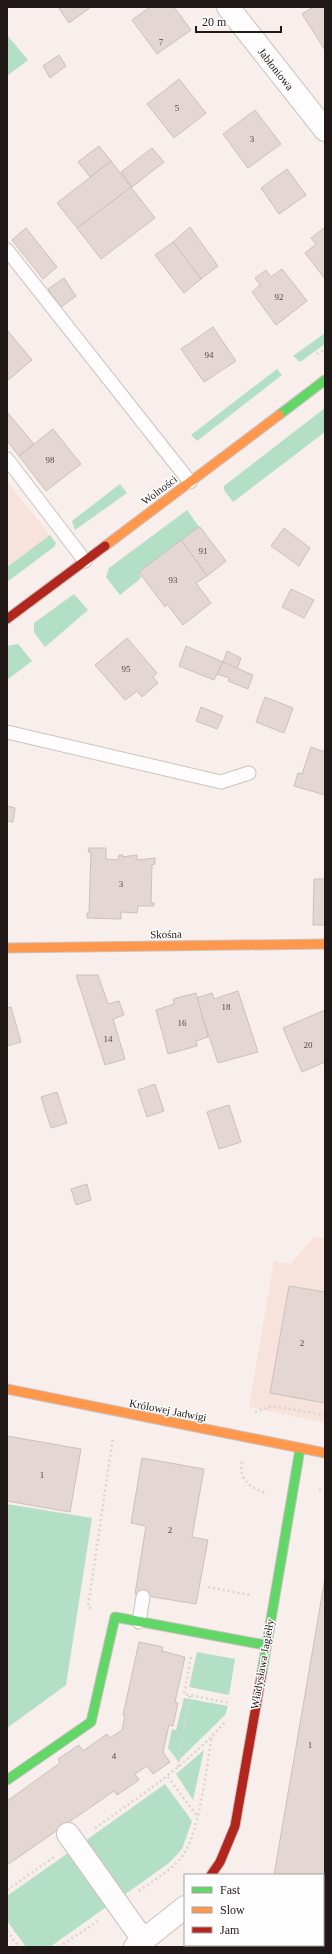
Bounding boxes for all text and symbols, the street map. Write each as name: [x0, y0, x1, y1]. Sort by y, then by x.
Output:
scale bar: [196, 8, 281, 34]
text: 20 m: [202, 15, 227, 29]
house number: 7: [159, 37, 164, 47]
street label: Jabłoniowa: [256, 46, 296, 93]
house number: 5: [175, 103, 180, 113]
house number: 3: [250, 134, 255, 144]
house number: 92: [275, 292, 284, 302]
house number: 94: [205, 350, 214, 360]
house number: 98: [46, 455, 55, 465]
street label: Wolności: [139, 473, 179, 507]
house number: 91: [199, 546, 208, 556]
house number: 93: [169, 575, 178, 585]
house number: 95: [122, 664, 131, 674]
house number: 3: [119, 879, 124, 889]
street label: Skośna: [150, 928, 182, 940]
house number: 18: [222, 1002, 231, 1012]
house number: 16: [178, 1018, 187, 1028]
house number: 14: [104, 1034, 113, 1044]
house number: 20: [304, 1040, 313, 1050]
house number: 2: [300, 1338, 304, 1348]
street label: Królowej Jadwigi: [128, 1397, 208, 1423]
house number: 1: [40, 1470, 44, 1480]
house number: 2: [168, 1525, 172, 1535]
street label: Władysława Jagiełły: [248, 1618, 276, 1710]
house number: 1: [308, 1740, 312, 1750]
house number: 4: [112, 1751, 117, 1761]
legend: [184, 1874, 324, 1946]
text: Fast: [220, 1883, 241, 1897]
text: Slow: [220, 1903, 245, 1917]
text: Jam: [220, 1923, 240, 1937]

